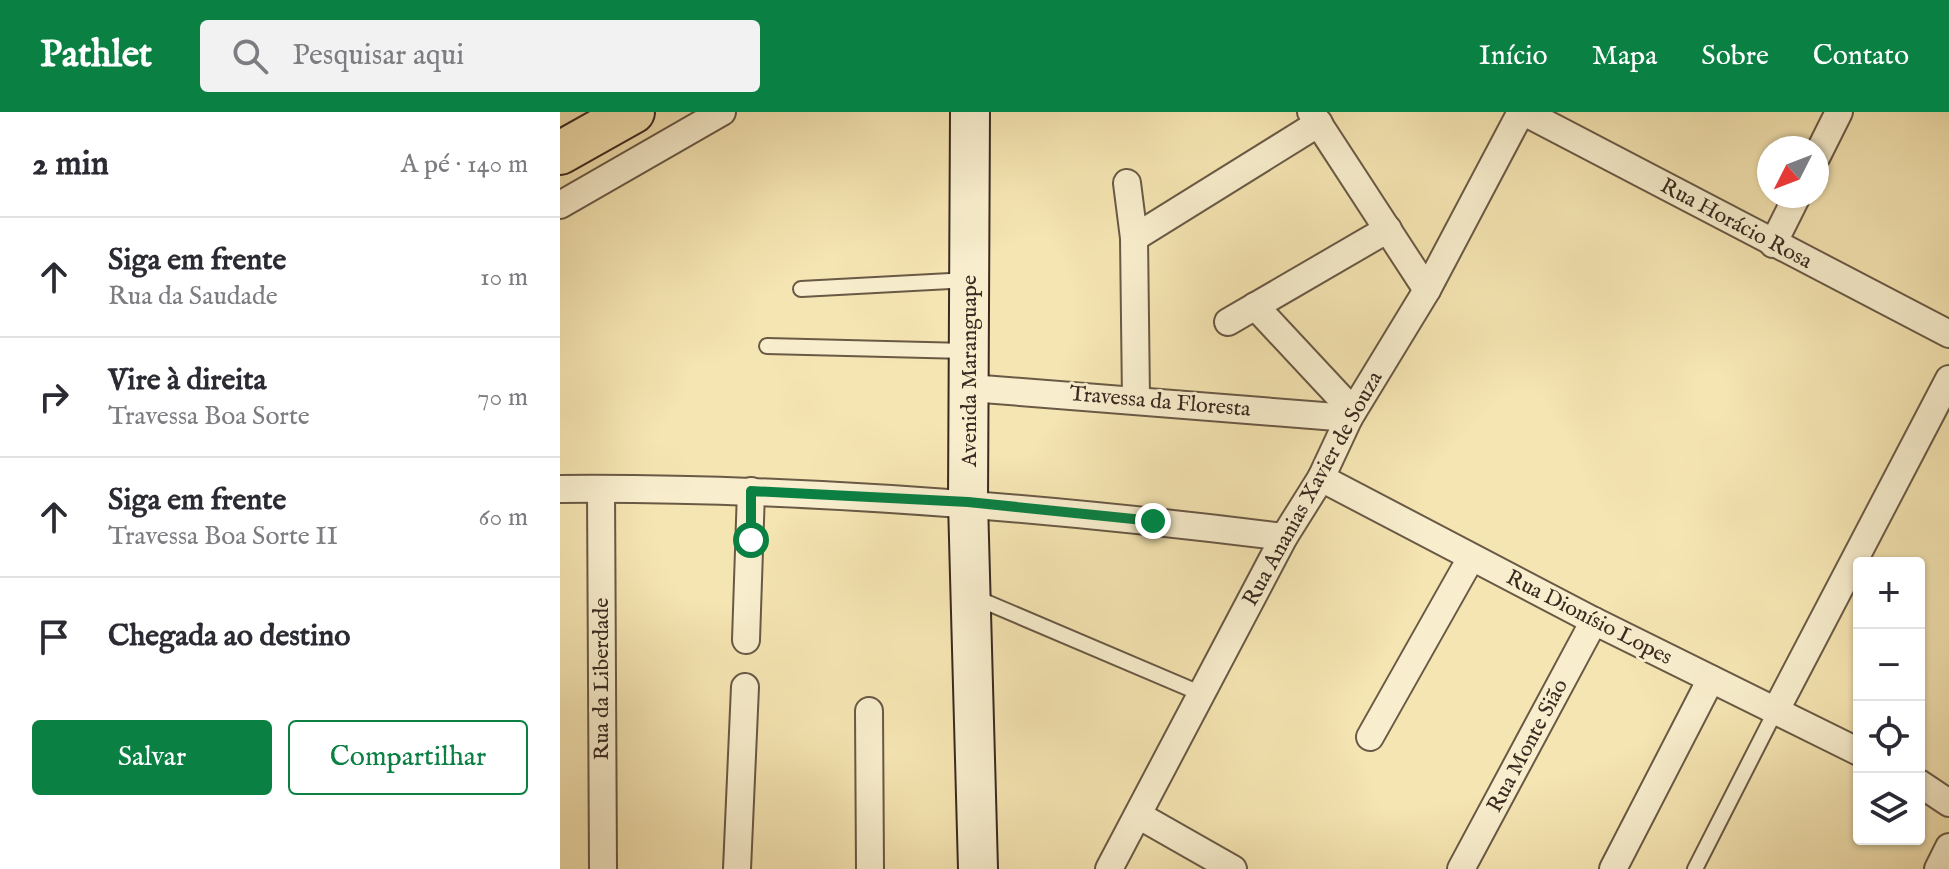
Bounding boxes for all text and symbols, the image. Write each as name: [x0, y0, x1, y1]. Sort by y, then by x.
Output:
search box: [200, 20, 760, 92]
text: Pathlet: [40, 32, 152, 80]
icon: search: [228, 34, 272, 78]
text: Pesquisar aqui: [292, 37, 464, 75]
text: Início: [1479, 39, 1548, 74]
text: Mapa: [1592, 39, 1657, 74]
text: Sobre: [1701, 39, 1769, 74]
text: Contato: [1813, 39, 1909, 74]
north arrow: [1757, 136, 1829, 208]
text: 2 min: [32, 143, 109, 186]
text: A pé · 140 m: [401, 148, 528, 181]
street label: Rua Horácio Rosa: [1655, 172, 1817, 276]
text: Siga em frente: [108, 242, 286, 280]
icon: ahead: [32, 255, 76, 299]
text: 10 m: [480, 261, 528, 294]
street label: Avenida Maranguape: [956, 275, 984, 468]
text: Rua da Saudade: [108, 280, 278, 313]
text: Vire à direita: [108, 362, 267, 400]
street label: Rua Ananias Xavier de Souza: [1237, 366, 1390, 611]
icon: right: [32, 375, 76, 419]
street label: Travessa da Floresta: [1068, 380, 1252, 424]
text: 70 m: [477, 381, 528, 414]
text: Travessa Boa Sorte: [108, 400, 310, 433]
text: Siga em frente: [108, 482, 286, 520]
icon: ahead: [32, 495, 76, 539]
text: 60 m: [479, 501, 528, 534]
route end: [1135, 503, 1171, 539]
text: Travessa Boa Sorte II: [108, 520, 338, 553]
route start: [733, 522, 769, 558]
map controls: [1853, 557, 1925, 845]
button: +: [1853, 557, 1925, 629]
street label: Rua Dionísio Lopes: [1501, 564, 1677, 672]
street label: Rua da Liberdade: [588, 598, 616, 760]
icon: arrive: [32, 615, 76, 659]
text: Chegada ao destino: [108, 618, 350, 656]
button: −: [1853, 629, 1925, 701]
street label: Rua Monte Sião: [1481, 674, 1575, 818]
button: locate: [1853, 701, 1925, 773]
button: Salvar: [32, 720, 272, 795]
button: Compartilhar: [288, 720, 528, 795]
button: layers: [1853, 773, 1925, 845]

